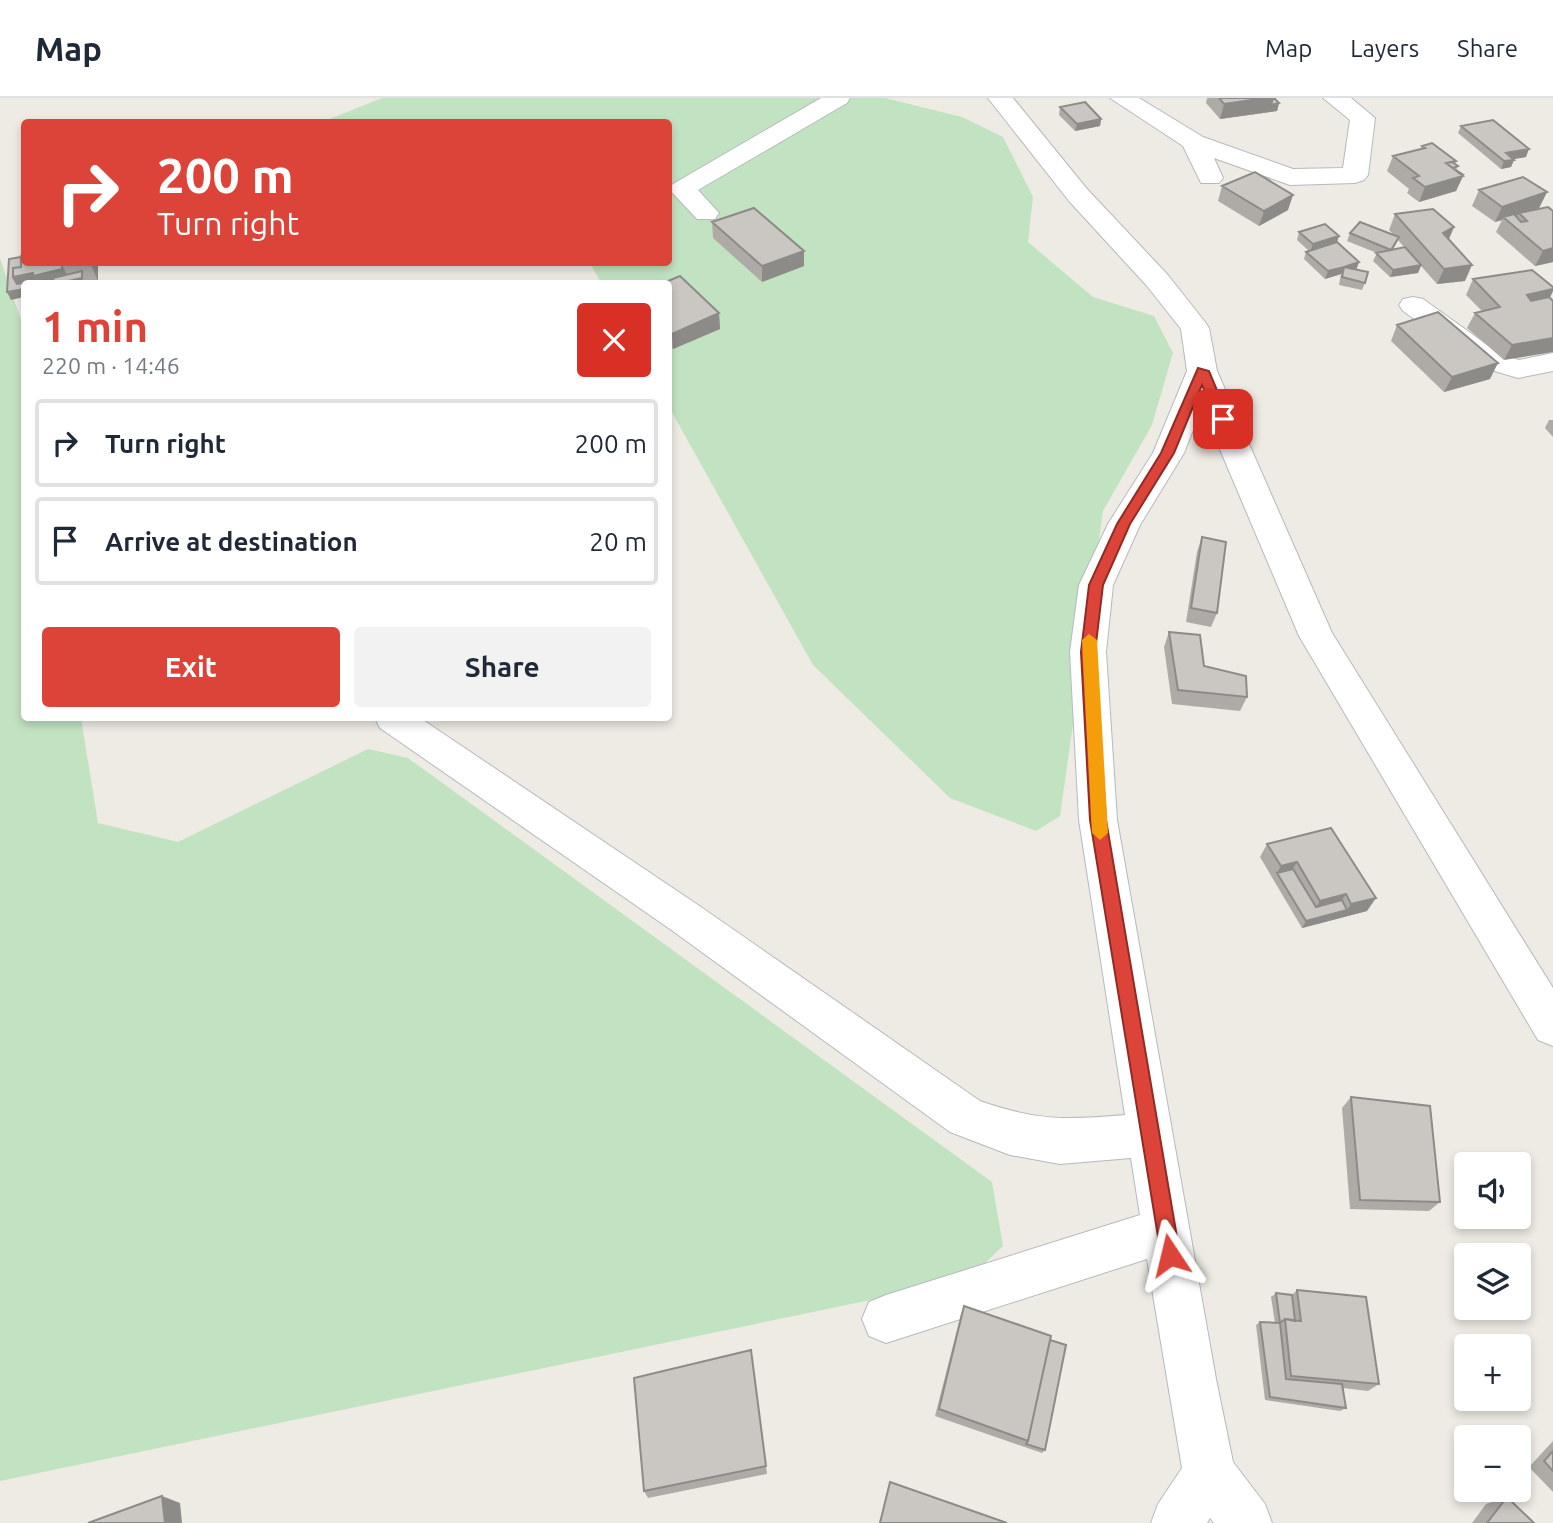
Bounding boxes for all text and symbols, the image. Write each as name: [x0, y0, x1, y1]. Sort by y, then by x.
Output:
text: Map: [35, 30, 102, 67]
text: Map: [1265, 35, 1312, 62]
text: Layers: [1350, 35, 1419, 62]
text: Share: [1457, 35, 1518, 62]
icon: right: [42, 147, 133, 238]
text: 200 m: [157, 147, 294, 202]
text: Turn right: [157, 205, 299, 241]
text: 1 min: [42, 303, 148, 350]
button: close: [577, 303, 651, 377]
text: 220 m · 14:46: [42, 353, 180, 378]
pin: [1193, 389, 1253, 449]
icon: arrive: [1204, 400, 1242, 438]
icon: right: [46, 424, 84, 462]
text: Turn right: [105, 429, 226, 458]
text: 200 m: [575, 429, 647, 458]
icon: arrive: [46, 522, 84, 560]
text: Arrive at destination: [105, 527, 358, 556]
text: 20 m: [589, 527, 647, 556]
button: Exit: [42, 627, 340, 707]
button: Share: [354, 627, 651, 707]
map controls: [1454, 1152, 1531, 1502]
button: sound: [1454, 1152, 1531, 1229]
position arrow: [1133, 1218, 1207, 1292]
button: layers: [1454, 1243, 1531, 1320]
button: +: [1454, 1334, 1531, 1411]
button: −: [1454, 1425, 1531, 1502]

